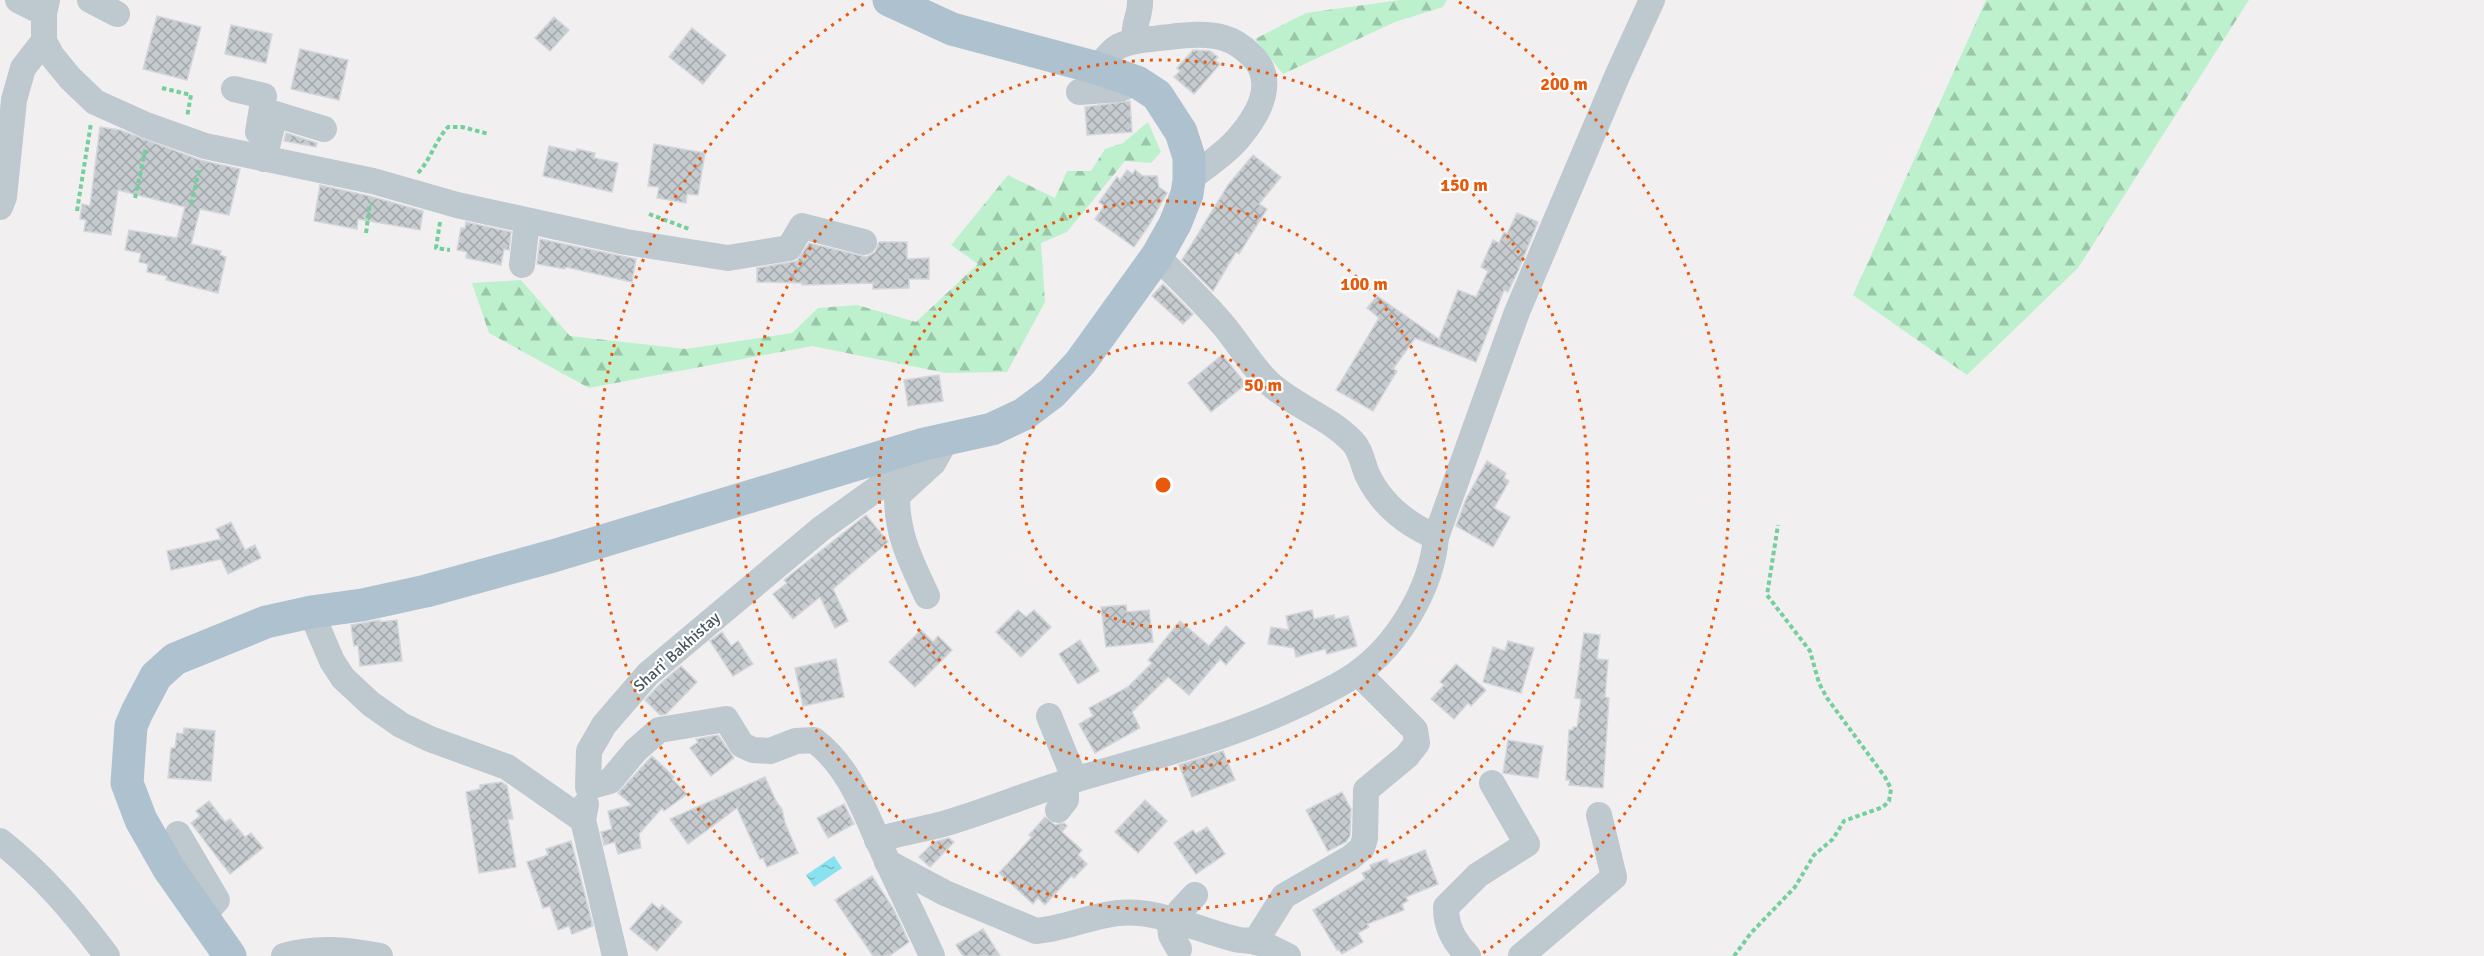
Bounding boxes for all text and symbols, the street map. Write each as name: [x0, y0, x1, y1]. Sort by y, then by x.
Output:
text: 200 m: [1540, 73, 1588, 95]
text: 150 m: [1440, 174, 1488, 196]
text: 100 m: [1340, 273, 1388, 295]
text: 50 m: [1244, 374, 1282, 396]
centre of rings: [1153, 475, 1173, 495]
street label: Shari' Bakhistay: [629, 607, 725, 696]

